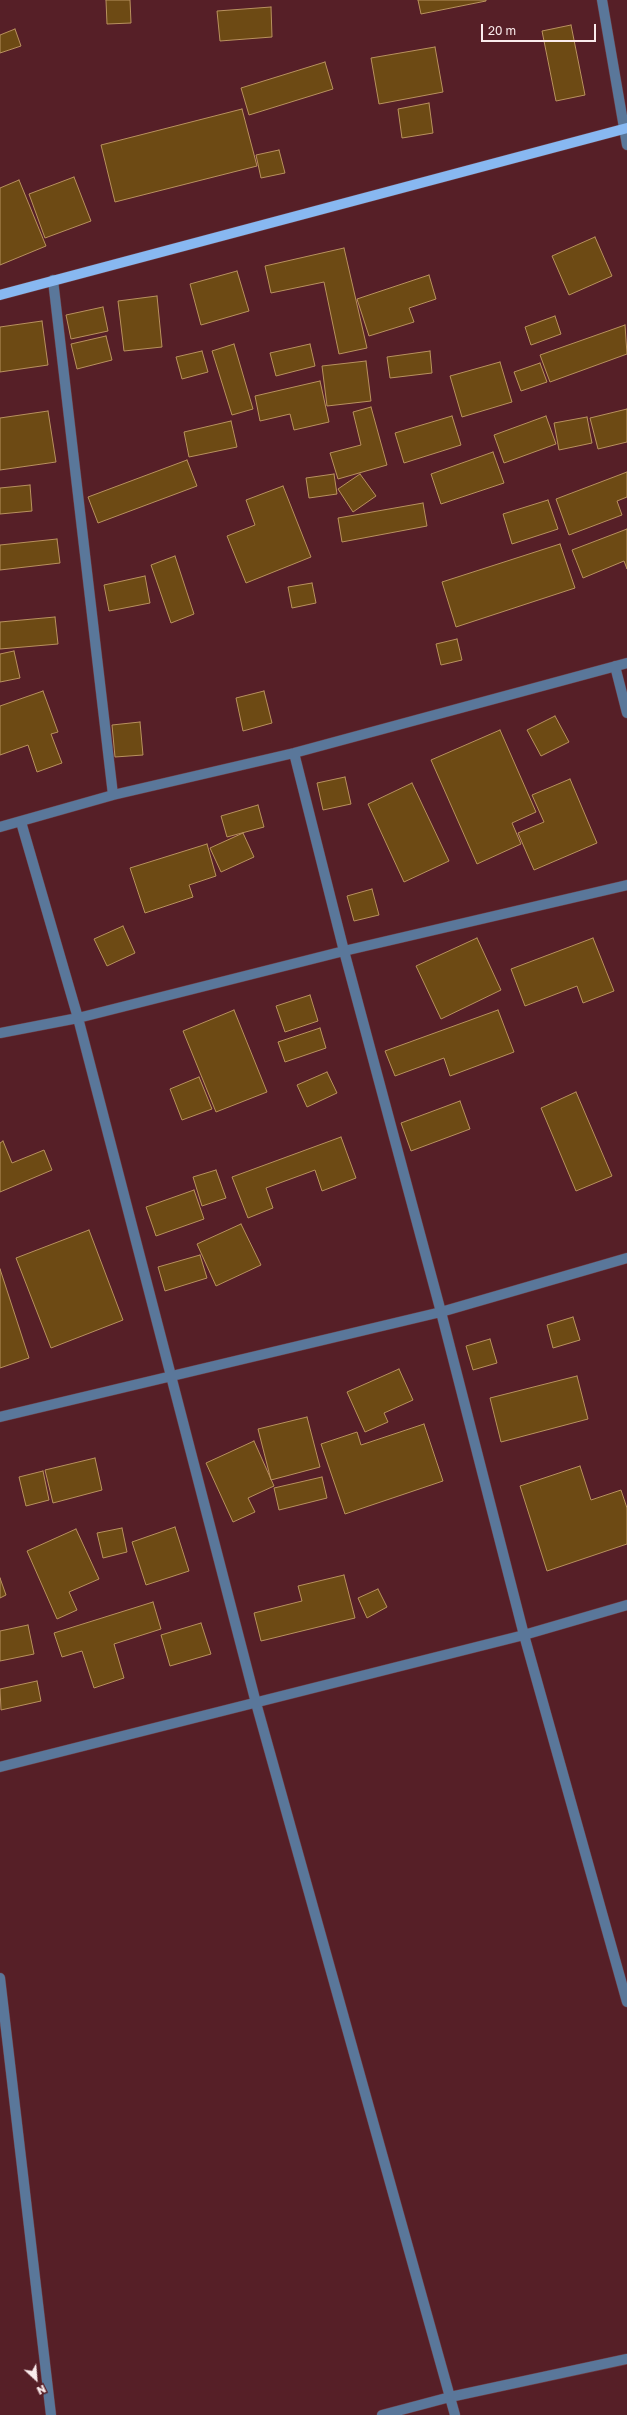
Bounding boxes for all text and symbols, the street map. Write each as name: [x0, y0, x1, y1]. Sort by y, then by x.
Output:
scale bar: [483, 16, 598, 42]
text: 20 m: [488, 23, 516, 38]
north arrow: [16, 2359, 56, 2399]
text: N: [35, 2383, 48, 2398]

